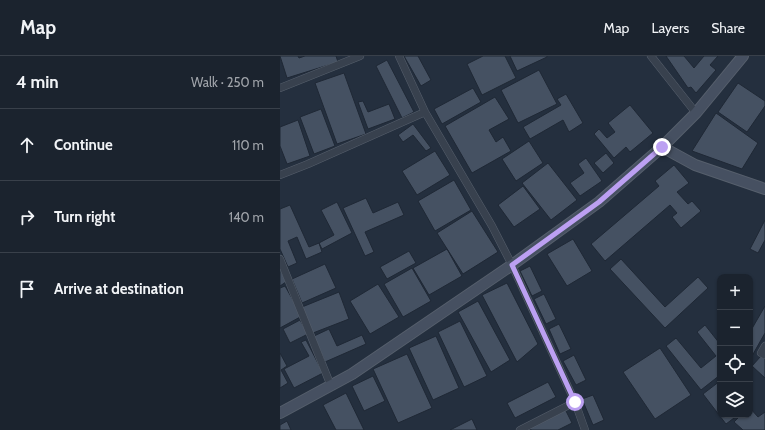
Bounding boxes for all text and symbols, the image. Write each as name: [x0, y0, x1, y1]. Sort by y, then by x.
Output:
text: Map: [20, 16, 56, 39]
text: Map: [604, 19, 629, 37]
text: Layers: [651, 19, 689, 37]
text: Share: [711, 19, 745, 37]
text: 4 min: [16, 72, 59, 92]
text: Walk · 250 m: [191, 74, 264, 90]
icon: ahead: [16, 134, 38, 156]
text: Continue: [54, 136, 113, 154]
text: 110 m: [232, 137, 264, 153]
route end: [653, 138, 671, 156]
icon: right: [16, 206, 38, 228]
text: Turn right: [54, 208, 115, 226]
text: 140 m: [229, 209, 264, 225]
map controls: [717, 274, 753, 418]
button: +: [717, 274, 753, 310]
icon: arrive: [16, 278, 38, 300]
text: Arrive at destination: [54, 280, 184, 298]
button: −: [717, 310, 753, 346]
button: locate: [717, 346, 753, 382]
button: layers: [717, 382, 753, 418]
route start: [566, 393, 584, 411]

